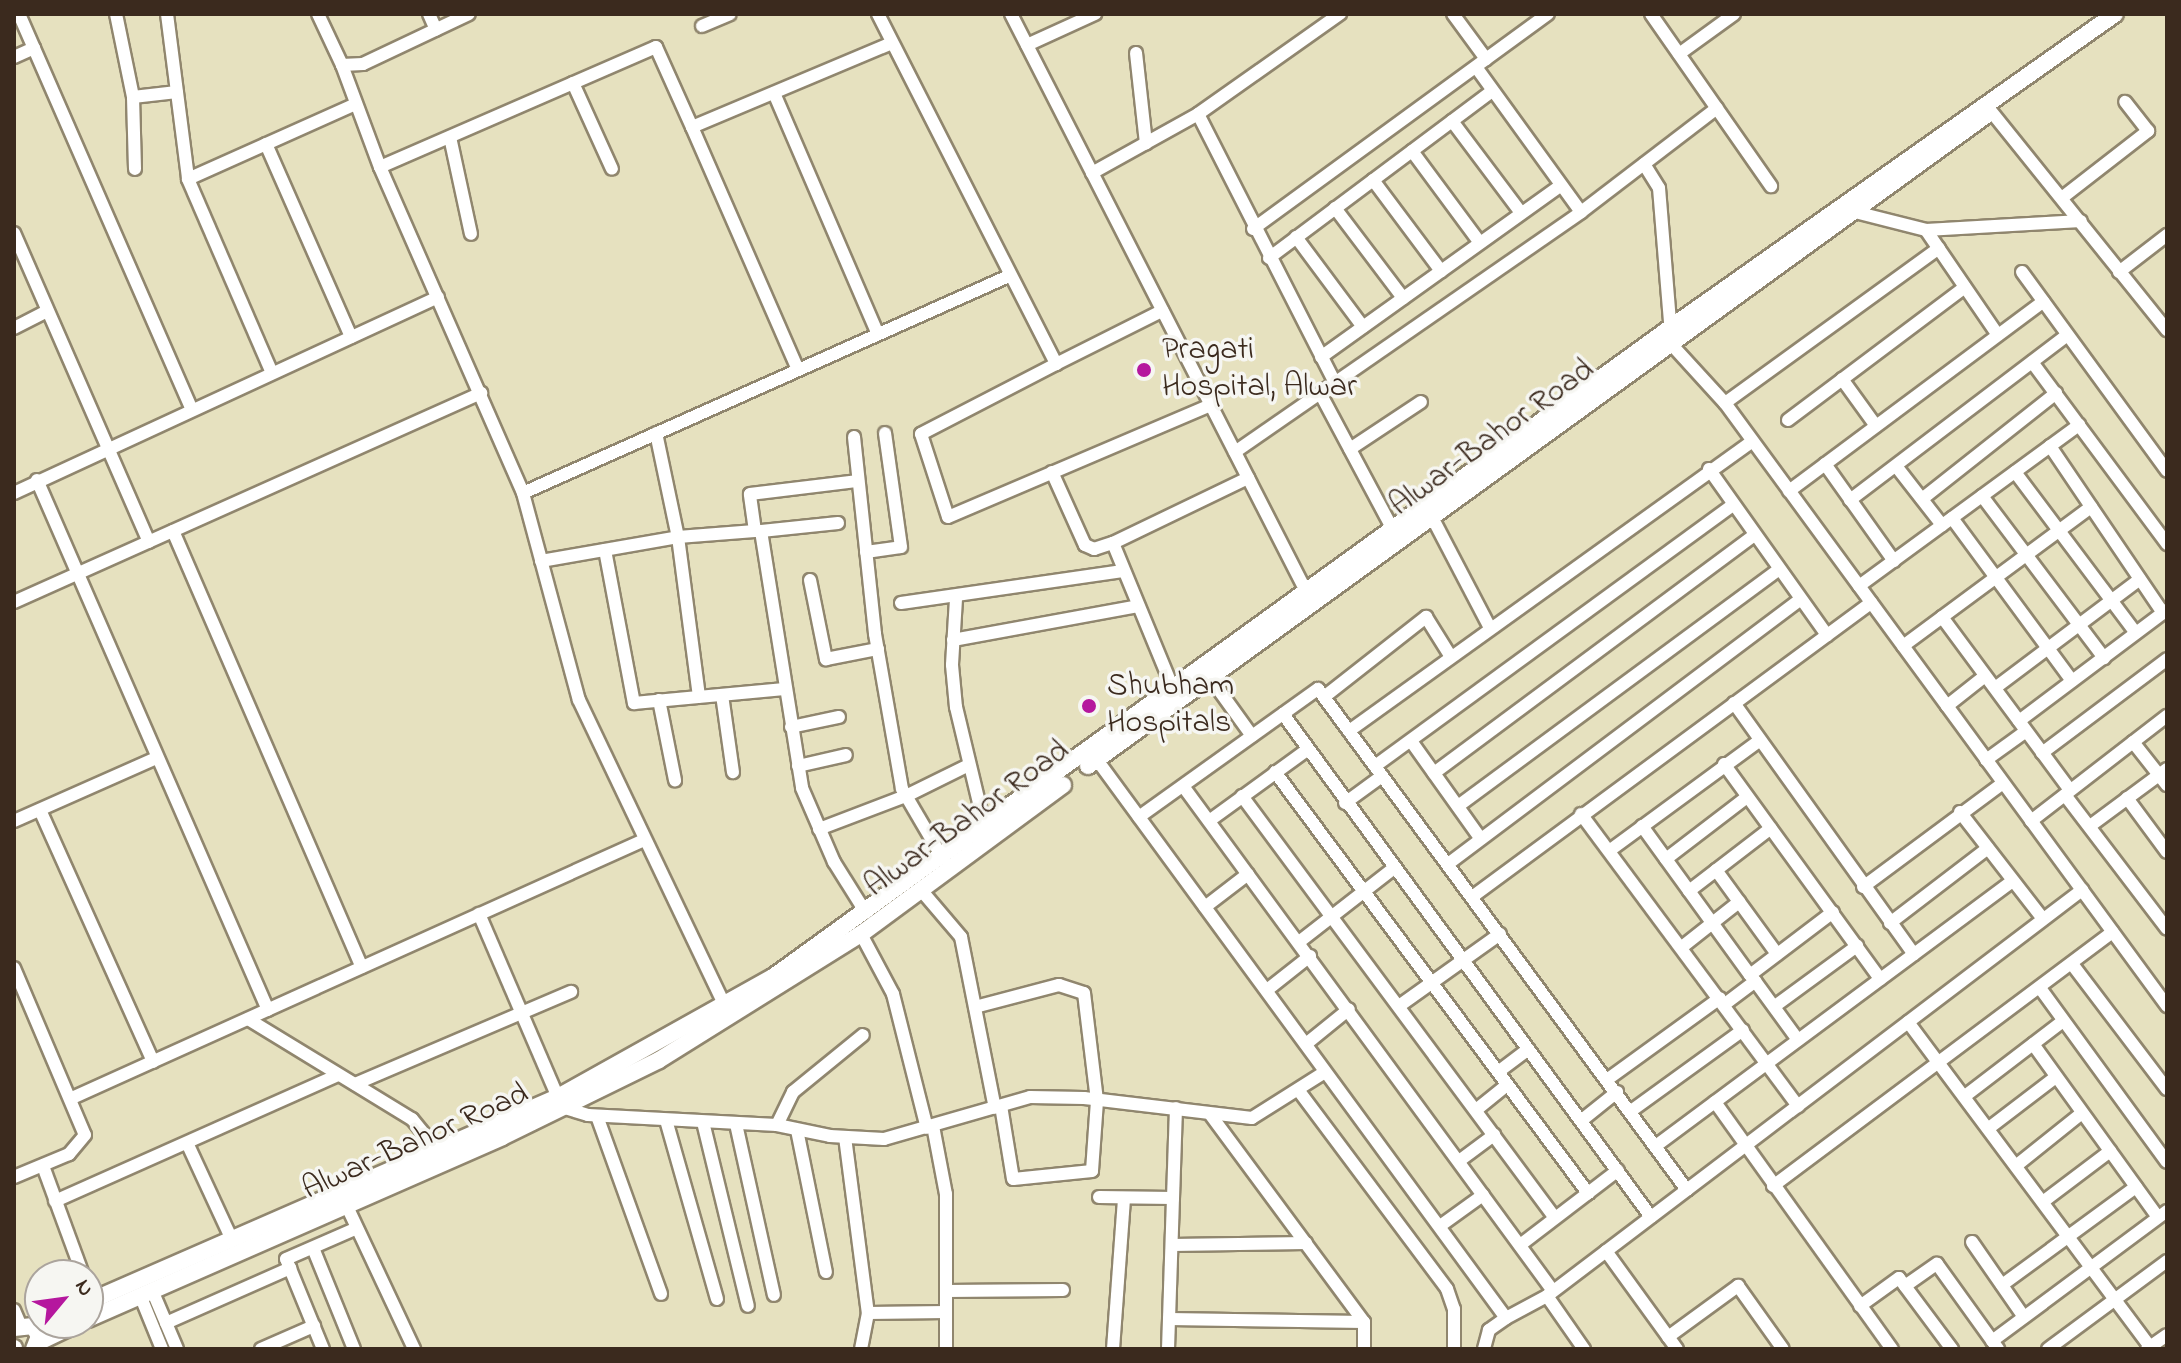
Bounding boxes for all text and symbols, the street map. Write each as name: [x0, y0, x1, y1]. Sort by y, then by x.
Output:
place label: Pragati Hospital, Alwar: [1162, 333, 1357, 408]
street label: Alwar-Bahor Road: [1383, 352, 1603, 526]
marker: Pragati Hospital, Alwar: [1133, 359, 1155, 381]
place label: Shubham Hospitals: [1107, 669, 1234, 744]
marker: Shubham Hospitals: [1078, 695, 1100, 717]
street label: Alwar-Bahor Road: [858, 733, 1078, 907]
street label: Alwar-Bahor Road: [297, 1076, 535, 1210]
north arrow: [24, 1259, 104, 1339]
text: N: [66, 1274, 101, 1303]

